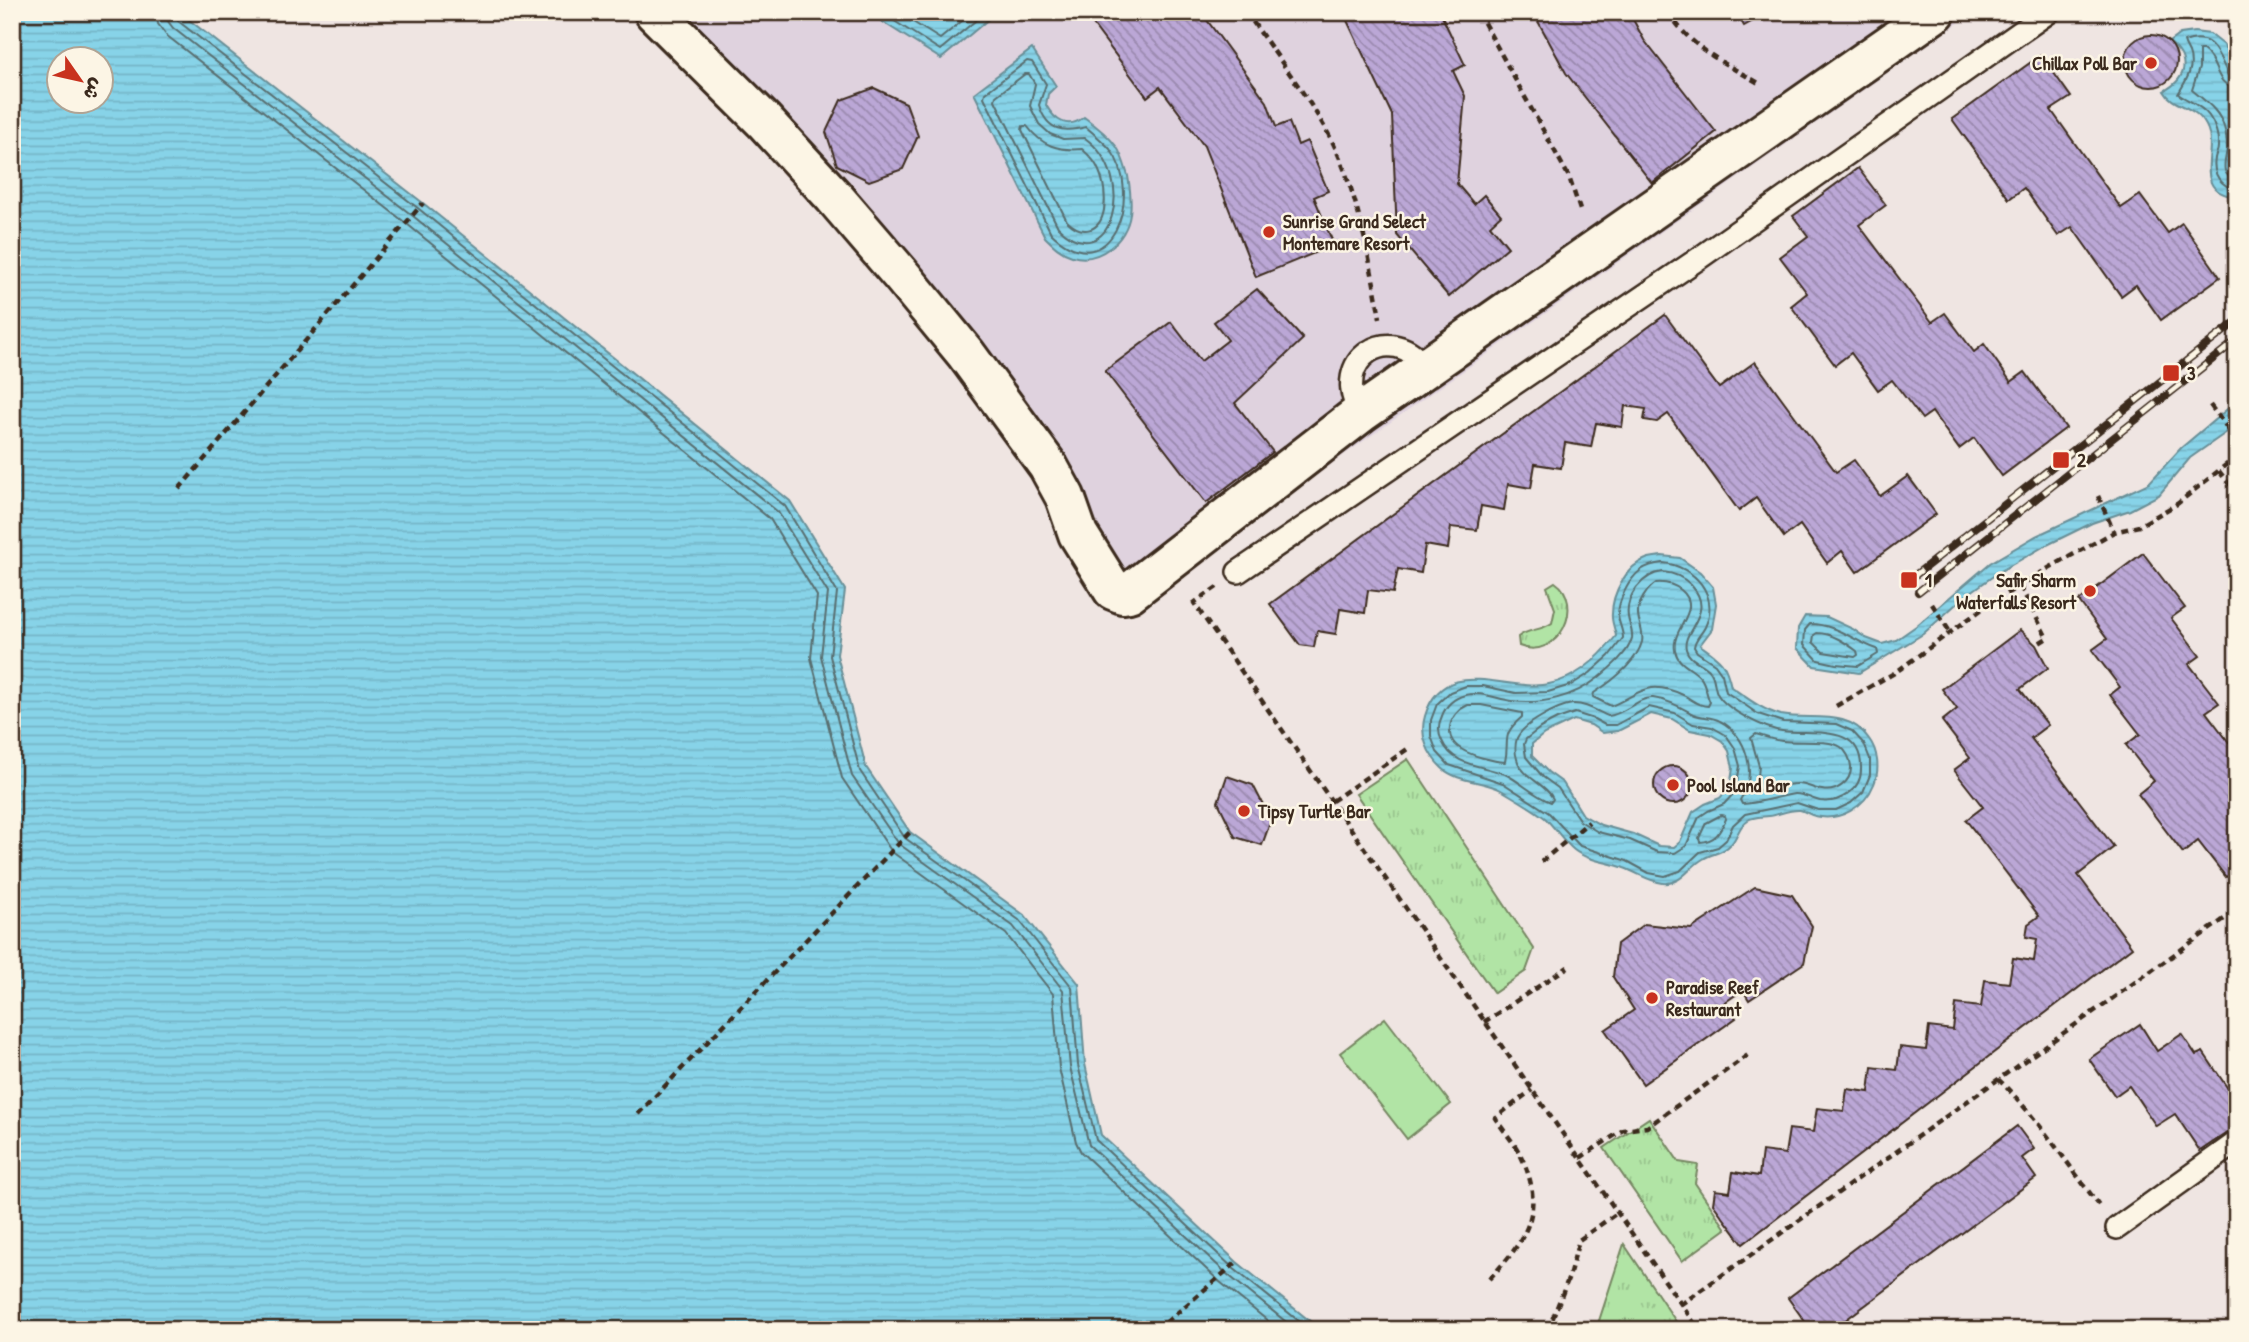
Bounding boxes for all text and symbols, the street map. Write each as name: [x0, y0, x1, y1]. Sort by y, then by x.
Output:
north arrow: [46, 46, 116, 116]
place label: Chillax Poll Bar: [2032, 50, 2138, 76]
marker: Chillax Poll Bar: [2143, 55, 2159, 71]
text: ش: [77, 74, 111, 106]
place label: Sunrise Grand Select Montemare Resort: [1283, 208, 1427, 256]
marker: Sunrise Grand Select Montemare Resort: [1261, 224, 1277, 240]
place label: 3: [2187, 360, 2196, 386]
marker: 3: [2161, 363, 2181, 383]
place label: 2: [2077, 447, 2086, 473]
marker: 2: [2051, 450, 2071, 470]
place label: 1: [1925, 567, 1932, 593]
place label: Safir Sharm Waterfalls Resort: [1956, 567, 2077, 615]
marker: 1: [1899, 570, 1919, 590]
marker: Safir Sharm Waterfalls Resort: [2082, 583, 2098, 599]
place label: Pool Island Bar: [1687, 772, 1791, 798]
marker: Pool Island Bar: [1665, 777, 1681, 793]
place label: Tipsy Turtle Bar: [1257, 798, 1371, 825]
marker: Tipsy Turtle Bar: [1236, 803, 1252, 819]
place label: Paradise Reef Restaurant: [1666, 974, 1760, 1022]
marker: Paradise Reef Restaurant: [1644, 990, 1660, 1006]

